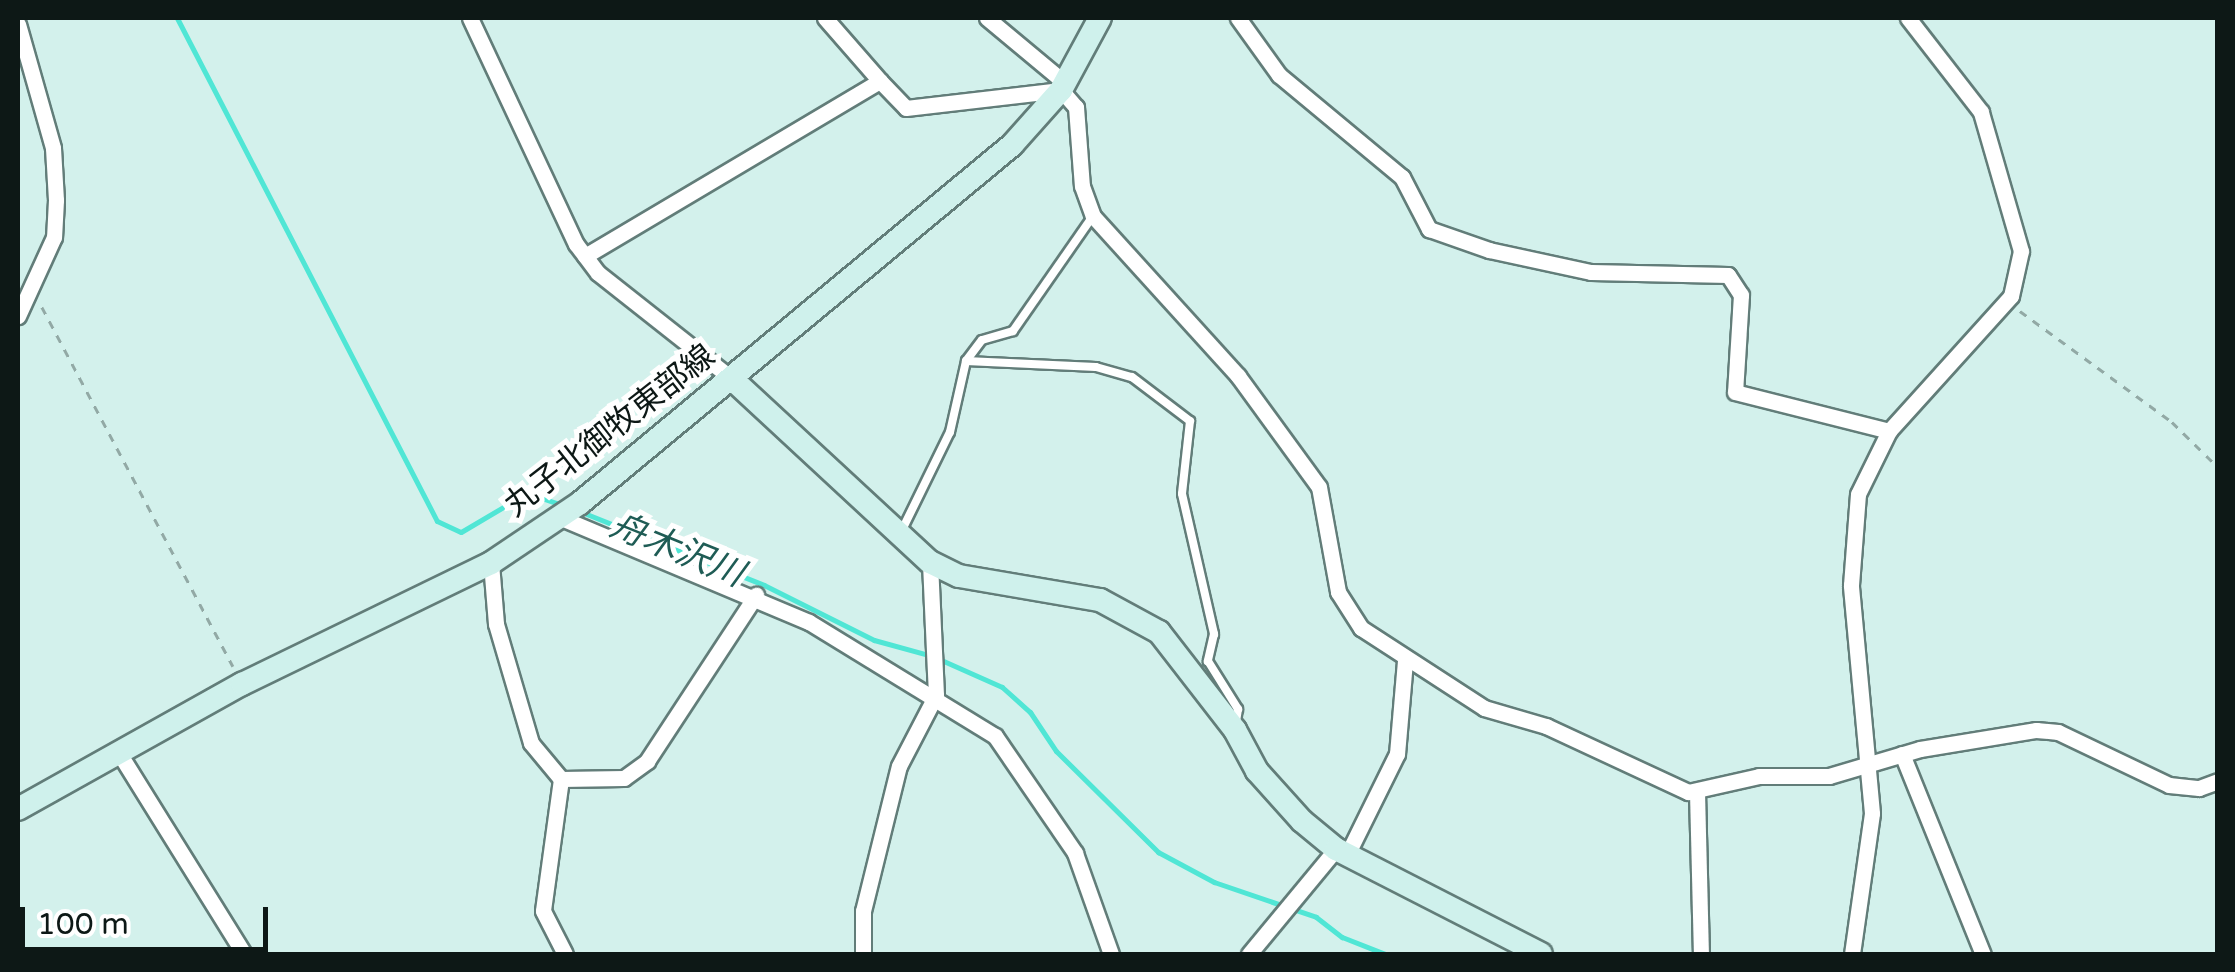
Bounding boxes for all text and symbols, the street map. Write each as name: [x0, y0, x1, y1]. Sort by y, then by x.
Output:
street label: 丸子北御牧東部線: [497, 337, 723, 525]
water label: 舟木沢川: [604, 504, 750, 596]
scale bar: [25, 887, 272, 949]
text: 100 m: [37, 906, 129, 943]

